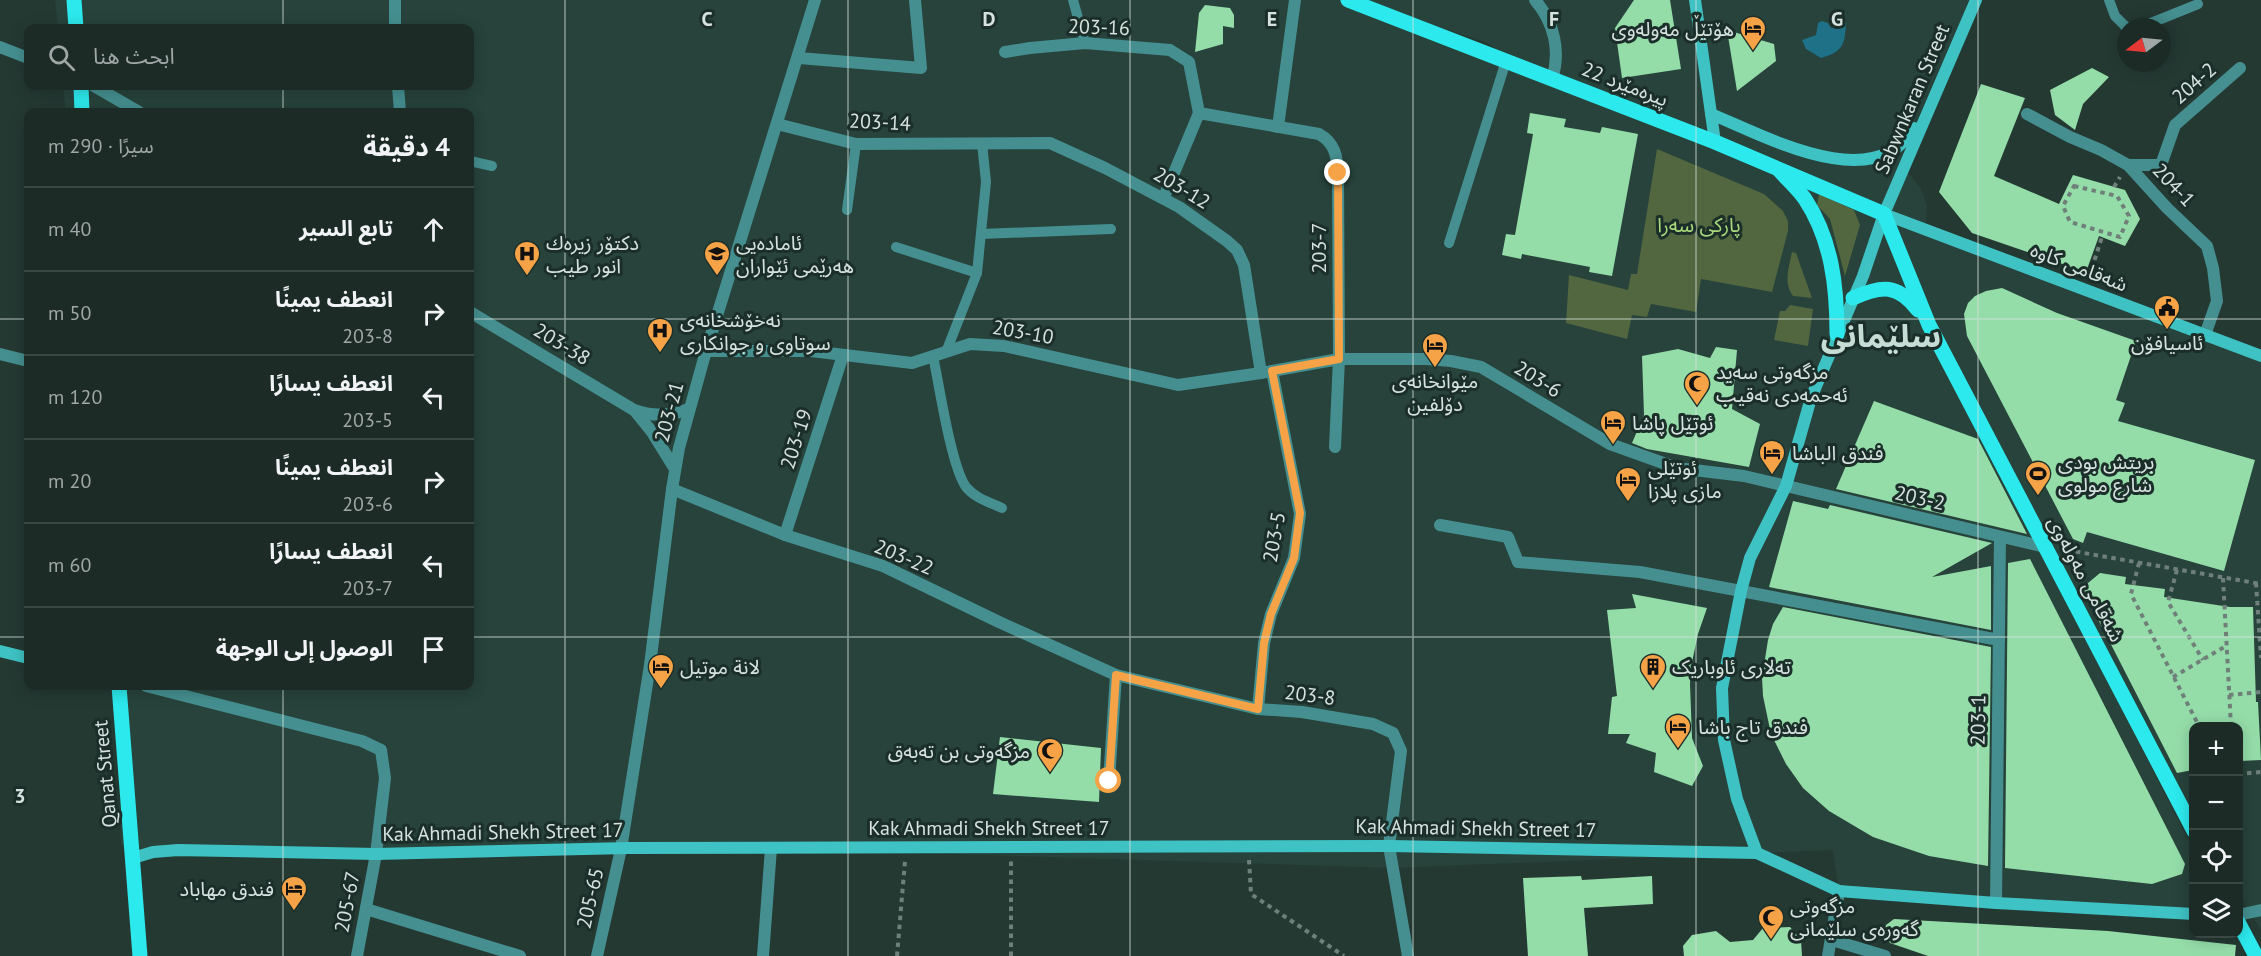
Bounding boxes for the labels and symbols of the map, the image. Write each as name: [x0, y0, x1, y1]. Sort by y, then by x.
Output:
text: C: [701, 6, 713, 32]
text: D: [983, 6, 996, 32]
text: E: [1267, 6, 1277, 32]
text: F: [1549, 6, 1559, 32]
text: G: [1831, 6, 1843, 32]
street label: 203-16: [1068, 13, 1130, 41]
place label: هۆتێڵ مەولەوی: [1611, 14, 1734, 42]
hotel icon: هۆتێڵ مەولەوی: [1738, 14, 1768, 52]
north arrow: [2117, 18, 2171, 72]
street label: Sabwnkaran Street: [1869, 20, 1955, 178]
street label: 22 پیرەمێرد: [1578, 56, 1672, 113]
street label: 204-2: [2166, 57, 2222, 109]
street label: 203-14: [849, 107, 912, 137]
street label: 204-1: [2147, 158, 2201, 212]
route end: [1324, 159, 1350, 185]
street label: 203-12: [1149, 161, 1215, 215]
park label: پارکی سەرا: [1657, 212, 1741, 238]
street label: 203-7: [1306, 223, 1332, 273]
place label: دکتۆر زیرەك انور طیب: [546, 230, 639, 279]
place label: ئامادەیی ھەرێمی ئێواران: [736, 230, 854, 279]
street label: شەقامی کاوە: [2027, 237, 2131, 297]
hospital icon: دکتۆر زیرەك انور طیب: [512, 239, 542, 277]
school or university icon: ئامادەیی ھەرێمی ئێواران: [702, 239, 732, 277]
public building icon: ئاسیافۆن: [2152, 293, 2182, 331]
place label: نەخۆشخانەی سوتاوی و جوانکاری: [680, 307, 831, 356]
street label: 203-10: [990, 314, 1056, 350]
district label: سلێمانی: [1821, 314, 1941, 356]
hospital icon: نەخۆشخانەی سوتاوی و جوانکاری: [645, 316, 675, 354]
street label: 203-38: [529, 317, 595, 371]
place label: ئاسیافۆن: [2131, 330, 2203, 356]
hotel icon: مێوانخانەی دۆلفین: [1420, 331, 1450, 369]
street label: 203-6: [1510, 355, 1566, 403]
place label: مزگەوتی سەید ئەحمەدی نەقیب: [1716, 359, 1848, 408]
place label: مێوانخانەی دۆلفین: [1392, 368, 1478, 417]
mosque icon: مزگەوتی سەید ئەحمەدی نەقیب: [1682, 369, 1712, 407]
street label: 203-21: [648, 379, 690, 445]
street label: 203-19: [774, 406, 818, 472]
hotel icon: ئوتێل پاشا: [1598, 408, 1628, 446]
place label: ئوتێل پاشا: [1632, 410, 1714, 436]
hotel icon: فندق الباشا: [1757, 438, 1787, 476]
place label: فندق الباشا: [1792, 440, 1883, 466]
place label: بريتش بودى شارع مولوى: [2058, 449, 2154, 500]
place label: ئوتێلی مازی پلازا: [1648, 455, 1722, 504]
sports icon: بريتش بودى شارع مولوى: [2023, 459, 2053, 497]
hotel icon: ئوتێلی مازی پلازا: [1613, 465, 1643, 503]
street label: 203-2: [1892, 480, 1948, 516]
street label: 203-5: [1257, 510, 1291, 564]
street label: شەقامی مەولەوی: [2042, 512, 2130, 646]
street label: 203-22: [871, 533, 937, 581]
hotel icon: لانة موتيل: [646, 652, 676, 690]
building icon: تەلاری ئاوباریک: [1638, 652, 1668, 690]
place label: لانة موتيل: [680, 654, 760, 680]
place label: تەلاری ئاوباریک: [1672, 654, 1791, 680]
street label: 203-8: [1283, 679, 1337, 711]
street label: 203-1: [1965, 694, 1991, 746]
hotel icon: فندق تاج باشا: [1663, 712, 1693, 750]
place label: فندق تاج باشا: [1698, 714, 1808, 742]
street label: Qanat Street: [87, 719, 123, 829]
mosque icon: مزگەوتی بن تەبەق: [1035, 736, 1065, 774]
place label: مزگەوتی بن تەبەق: [888, 738, 1030, 764]
route start: [1095, 767, 1121, 793]
text: 3: [14, 783, 26, 809]
street label: Kak Ahmadi Shekh Street 17: [1355, 813, 1597, 843]
street label: Kak Ahmadi Shekh Street 17: [868, 815, 1110, 841]
street label: Kak Ahmadi Shekh Street 17: [382, 817, 624, 847]
street label: 205-65: [570, 865, 610, 931]
street label: 205-67: [328, 869, 366, 935]
hotel icon: فندق مهاباد: [279, 874, 309, 912]
place label: فندق مهاباد: [180, 876, 274, 902]
place label: مزگەوتی گەورەی سلێمانی: [1790, 893, 1919, 942]
mosque icon: مزگەوتی گەورەی سلێمانی: [1756, 903, 1786, 941]

